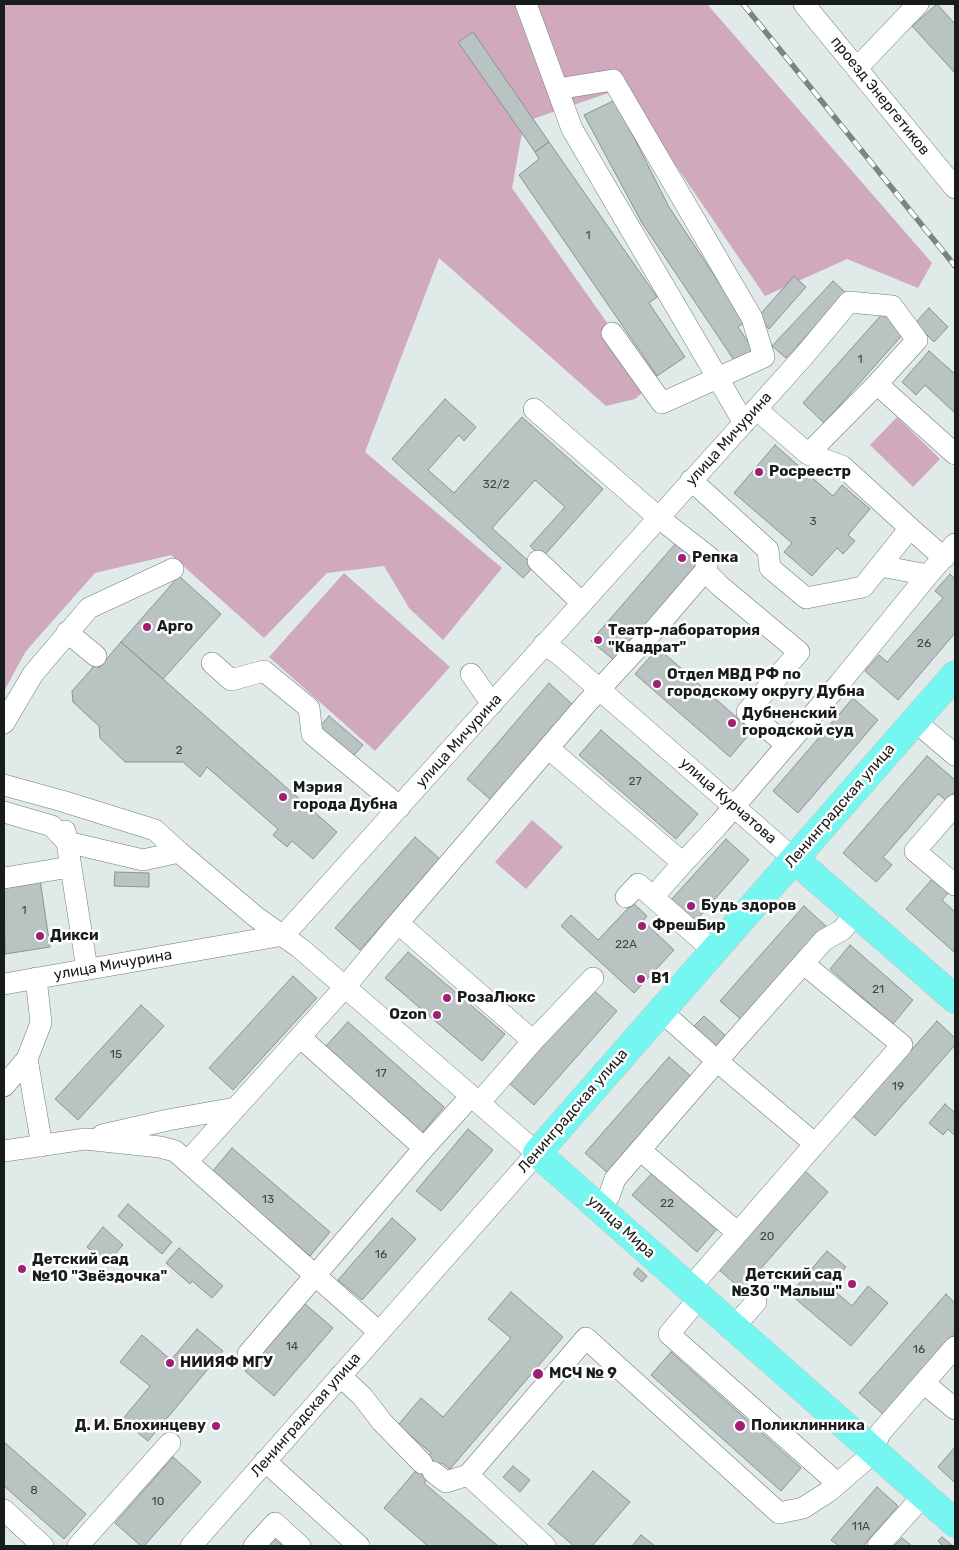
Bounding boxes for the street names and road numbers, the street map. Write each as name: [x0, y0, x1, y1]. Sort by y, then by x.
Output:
street label: проезд Энергетиков: [827, 33, 933, 159]
street label: улица Мичурина: [682, 388, 776, 490]
street label: улица Мичурина: [412, 690, 506, 792]
street label: Ленинградская улица: [781, 740, 899, 872]
street label: улица Курчатова: [676, 754, 780, 848]
street label: улица Мичурина: [52, 946, 174, 984]
street label: Ленинградская улица: [514, 1045, 632, 1177]
street label: улица Мира: [583, 1192, 659, 1262]
street label: Ленинградская улица: [247, 1349, 365, 1481]

